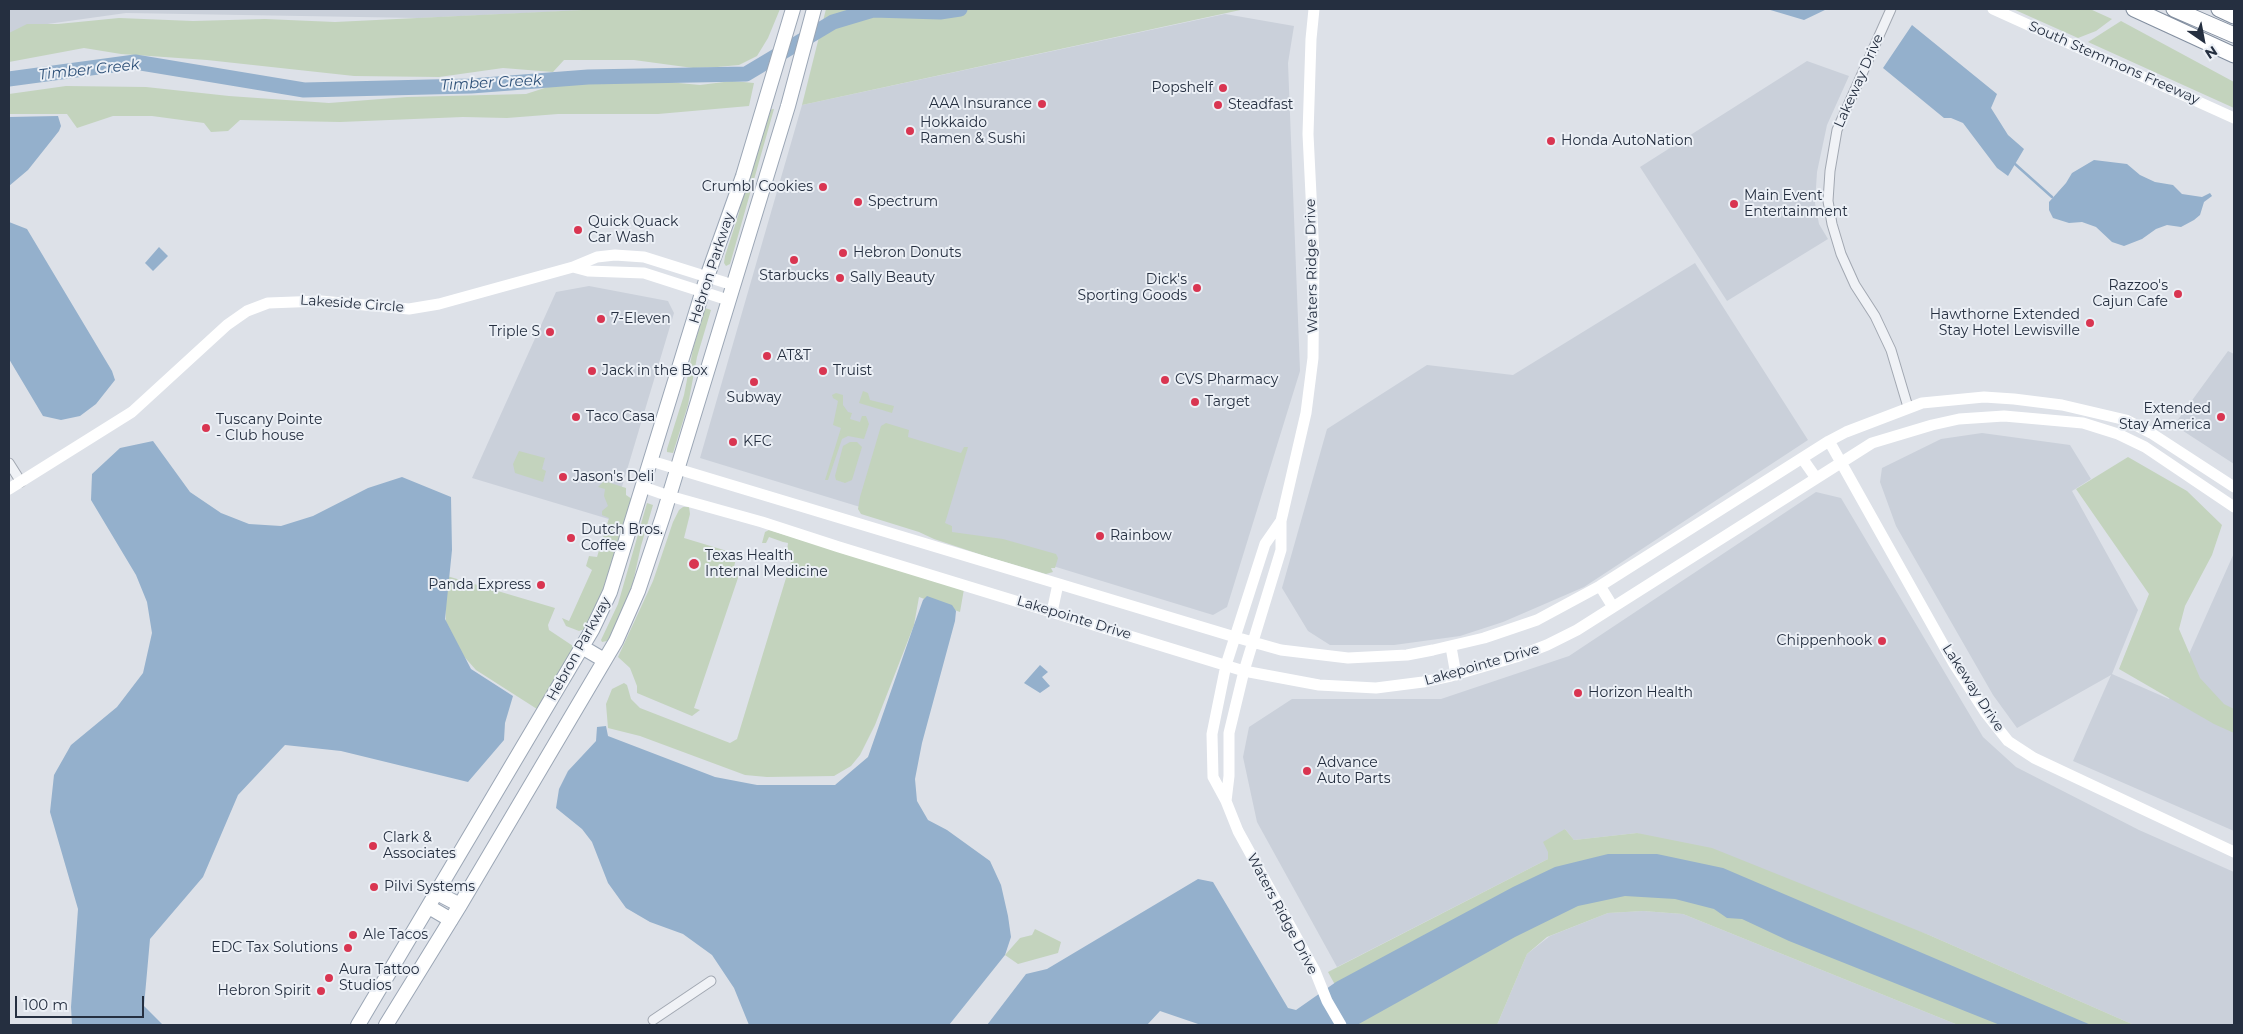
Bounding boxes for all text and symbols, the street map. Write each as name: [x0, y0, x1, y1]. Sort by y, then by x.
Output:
north arrow: [2178, 15, 2228, 65]
street label: South Stemmons Freeway: [2026, 18, 2202, 108]
street label: Lakeway Drive: [1831, 32, 1887, 130]
text: N: [2202, 42, 2221, 63]
water label: Timber Creek: [38, 56, 140, 84]
water label: Timber Creek: [440, 71, 542, 95]
place label: Popshelf: [1152, 80, 1213, 96]
marker: Popshelf: [1217, 82, 1229, 94]
place label: AAA Insurance: [929, 96, 1032, 112]
place label: Steadfast: [1228, 97, 1293, 113]
marker: AAA Insurance: [1036, 98, 1048, 110]
marker: Steadfast: [1212, 99, 1224, 111]
place label: Hokkaido Ramen & Sushi: [920, 115, 1026, 148]
marker: Hokkaido Ramen & Sushi: [904, 125, 916, 137]
place label: Honda AutoNation: [1561, 133, 1693, 149]
marker: Honda AutoNation: [1545, 135, 1557, 147]
place label: Crumbl Cookies: [702, 179, 813, 195]
marker: Crumbl Cookies: [817, 181, 829, 193]
place label: Main Event Entertainment: [1744, 188, 1848, 220]
place label: Spectrum: [868, 194, 938, 210]
marker: Spectrum: [852, 196, 864, 208]
street label: Waters Ridge Drive: [1302, 198, 1322, 334]
marker: Main Event Entertainment: [1728, 198, 1740, 210]
street label: Hebron Parkway: [686, 210, 738, 326]
place label: Quick Quack Car Wash: [588, 214, 678, 246]
marker: Quick Quack Car Wash: [572, 224, 584, 236]
place label: Hebron Donuts: [853, 245, 961, 261]
marker: Hebron Donuts: [837, 247, 849, 259]
marker: Starbucks: [788, 254, 800, 266]
place label: Starbucks: [759, 268, 829, 284]
place label: Sally Beauty: [850, 270, 935, 286]
marker: Sally Beauty: [834, 272, 846, 284]
place label: Dick's Sporting Goods: [1077, 272, 1187, 304]
place label: Razzoo's Cajun Cafe: [2092, 278, 2168, 310]
marker: Dick's Sporting Goods: [1191, 282, 1203, 294]
marker: Razzoo's Cajun Cafe: [2172, 288, 2184, 300]
street label: Lakeside Circle: [299, 292, 405, 316]
place label: Hawthorne Extended Stay Hotel Lewisville: [1930, 307, 2080, 340]
place label: 7-Eleven: [611, 311, 671, 327]
marker: 7-Eleven: [595, 313, 607, 325]
marker: Hawthorne Extended Stay Hotel Lewisville: [2084, 317, 2096, 329]
place label: Triple S: [489, 324, 540, 340]
marker: Triple S: [544, 326, 556, 338]
place label: AT&T: [777, 348, 811, 364]
marker: AT&T: [761, 350, 773, 362]
place label: Jack in the Box: [602, 363, 708, 379]
place label: Truist: [833, 363, 872, 379]
marker: Jack in the Box: [586, 365, 598, 377]
marker: Truist: [817, 365, 829, 377]
place label: CVS Pharmacy: [1175, 372, 1278, 388]
marker: CVS Pharmacy: [1159, 374, 1171, 386]
marker: Subway: [748, 376, 760, 388]
place label: Subway: [727, 390, 781, 406]
place label: Target: [1205, 394, 1250, 410]
marker: Target: [1189, 396, 1201, 408]
place label: Extended Stay America: [2119, 401, 2211, 434]
place label: Taco Casa: [586, 409, 655, 425]
marker: Taco Casa: [570, 411, 582, 423]
marker: Extended Stay America: [2215, 411, 2227, 423]
place label: Tuscany Pointe - Club house: [216, 412, 322, 444]
marker: Tuscany Pointe - Club house: [200, 422, 212, 434]
place label: KFC: [743, 434, 772, 450]
marker: KFC: [727, 436, 739, 448]
place label: Jason's Deli: [573, 469, 654, 485]
marker: Jason's Deli: [557, 471, 569, 483]
place label: Dutch Bros. Coffee: [581, 522, 663, 554]
place label: Rainbow: [1110, 528, 1172, 544]
marker: Rainbow: [1094, 530, 1106, 542]
marker: Dutch Bros. Coffee: [565, 532, 577, 544]
place label: Texas Health Internal Medicine: [705, 548, 828, 580]
marker: Texas Health Internal Medicine: [687, 557, 701, 571]
place label: Panda Express: [428, 577, 531, 593]
marker: Panda Express: [535, 579, 547, 591]
street label: Lakepointe Drive: [1015, 593, 1133, 643]
street label: Hebron Parkway: [544, 594, 614, 704]
place label: Chippenhook: [1777, 633, 1872, 649]
marker: Chippenhook: [1876, 635, 1888, 647]
street label: Lakepointe Drive: [1423, 641, 1541, 689]
street label: Lakeway Drive: [1938, 641, 2008, 735]
place label: Horizon Health: [1588, 685, 1693, 701]
marker: Horizon Health: [1572, 687, 1584, 699]
place label: Advance Auto Parts: [1317, 755, 1391, 788]
marker: Advance Auto Parts: [1301, 765, 1313, 777]
place label: Clark & Associates: [383, 830, 456, 862]
marker: Clark & Associates: [367, 840, 379, 852]
street label: Waters Ridge Drive: [1243, 851, 1321, 977]
place label: Pilvi Systems: [384, 879, 475, 895]
marker: Pilvi Systems: [368, 881, 380, 893]
place label: Ale Tacos: [363, 927, 428, 943]
marker: Ale Tacos: [347, 929, 359, 941]
place label: EDC Tax Solutions: [211, 940, 338, 956]
marker: EDC Tax Solutions: [342, 942, 354, 954]
place label: Aura Tattoo Studios: [339, 962, 420, 994]
marker: Aura Tattoo Studios: [323, 972, 335, 984]
place label: Hebron Spirit: [218, 983, 311, 999]
marker: Hebron Spirit: [315, 985, 327, 997]
scale bar: [18, 986, 146, 1018]
text: 100 m: [23, 995, 68, 1014]

